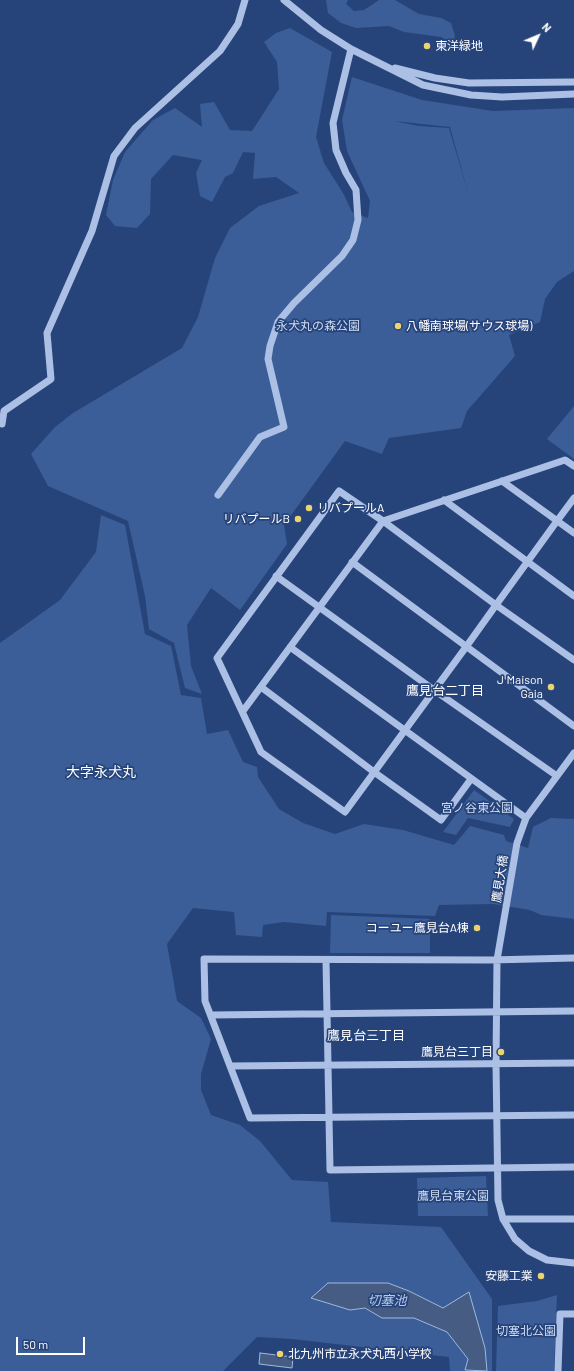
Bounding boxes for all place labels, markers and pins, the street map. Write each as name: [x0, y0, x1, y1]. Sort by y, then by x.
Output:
place label: 東洋緑地: [435, 39, 483, 53]
marker: 東洋緑地: [422, 41, 432, 51]
place label: 八幡南球場(サウス球場): [406, 319, 532, 333]
marker: 八幡南球場(サウス球場): [393, 321, 403, 331]
place label: リバプールA: [317, 501, 384, 515]
marker: リバプールA: [304, 503, 314, 513]
place label: リバプールB: [222, 512, 290, 526]
marker: リバプールB: [293, 514, 303, 524]
place label: J Maison Gaia: [497, 673, 543, 701]
marker: J Maison Gaia: [546, 682, 556, 692]
place label: コーユー鷹見台A棟: [366, 921, 469, 935]
marker: コーユー鷹見台A棟: [472, 923, 482, 933]
place label: 鷹見台三丁目: [421, 1045, 493, 1059]
marker: 鷹見台三丁目: [496, 1047, 506, 1057]
place label: 安藤工業: [485, 1269, 533, 1283]
marker: 安藤工業: [536, 1271, 546, 1281]
place label: 北九州市立永犬丸西小学校: [288, 1347, 432, 1361]
marker: 北九州市立永犬丸西小学校: [275, 1349, 285, 1359]

